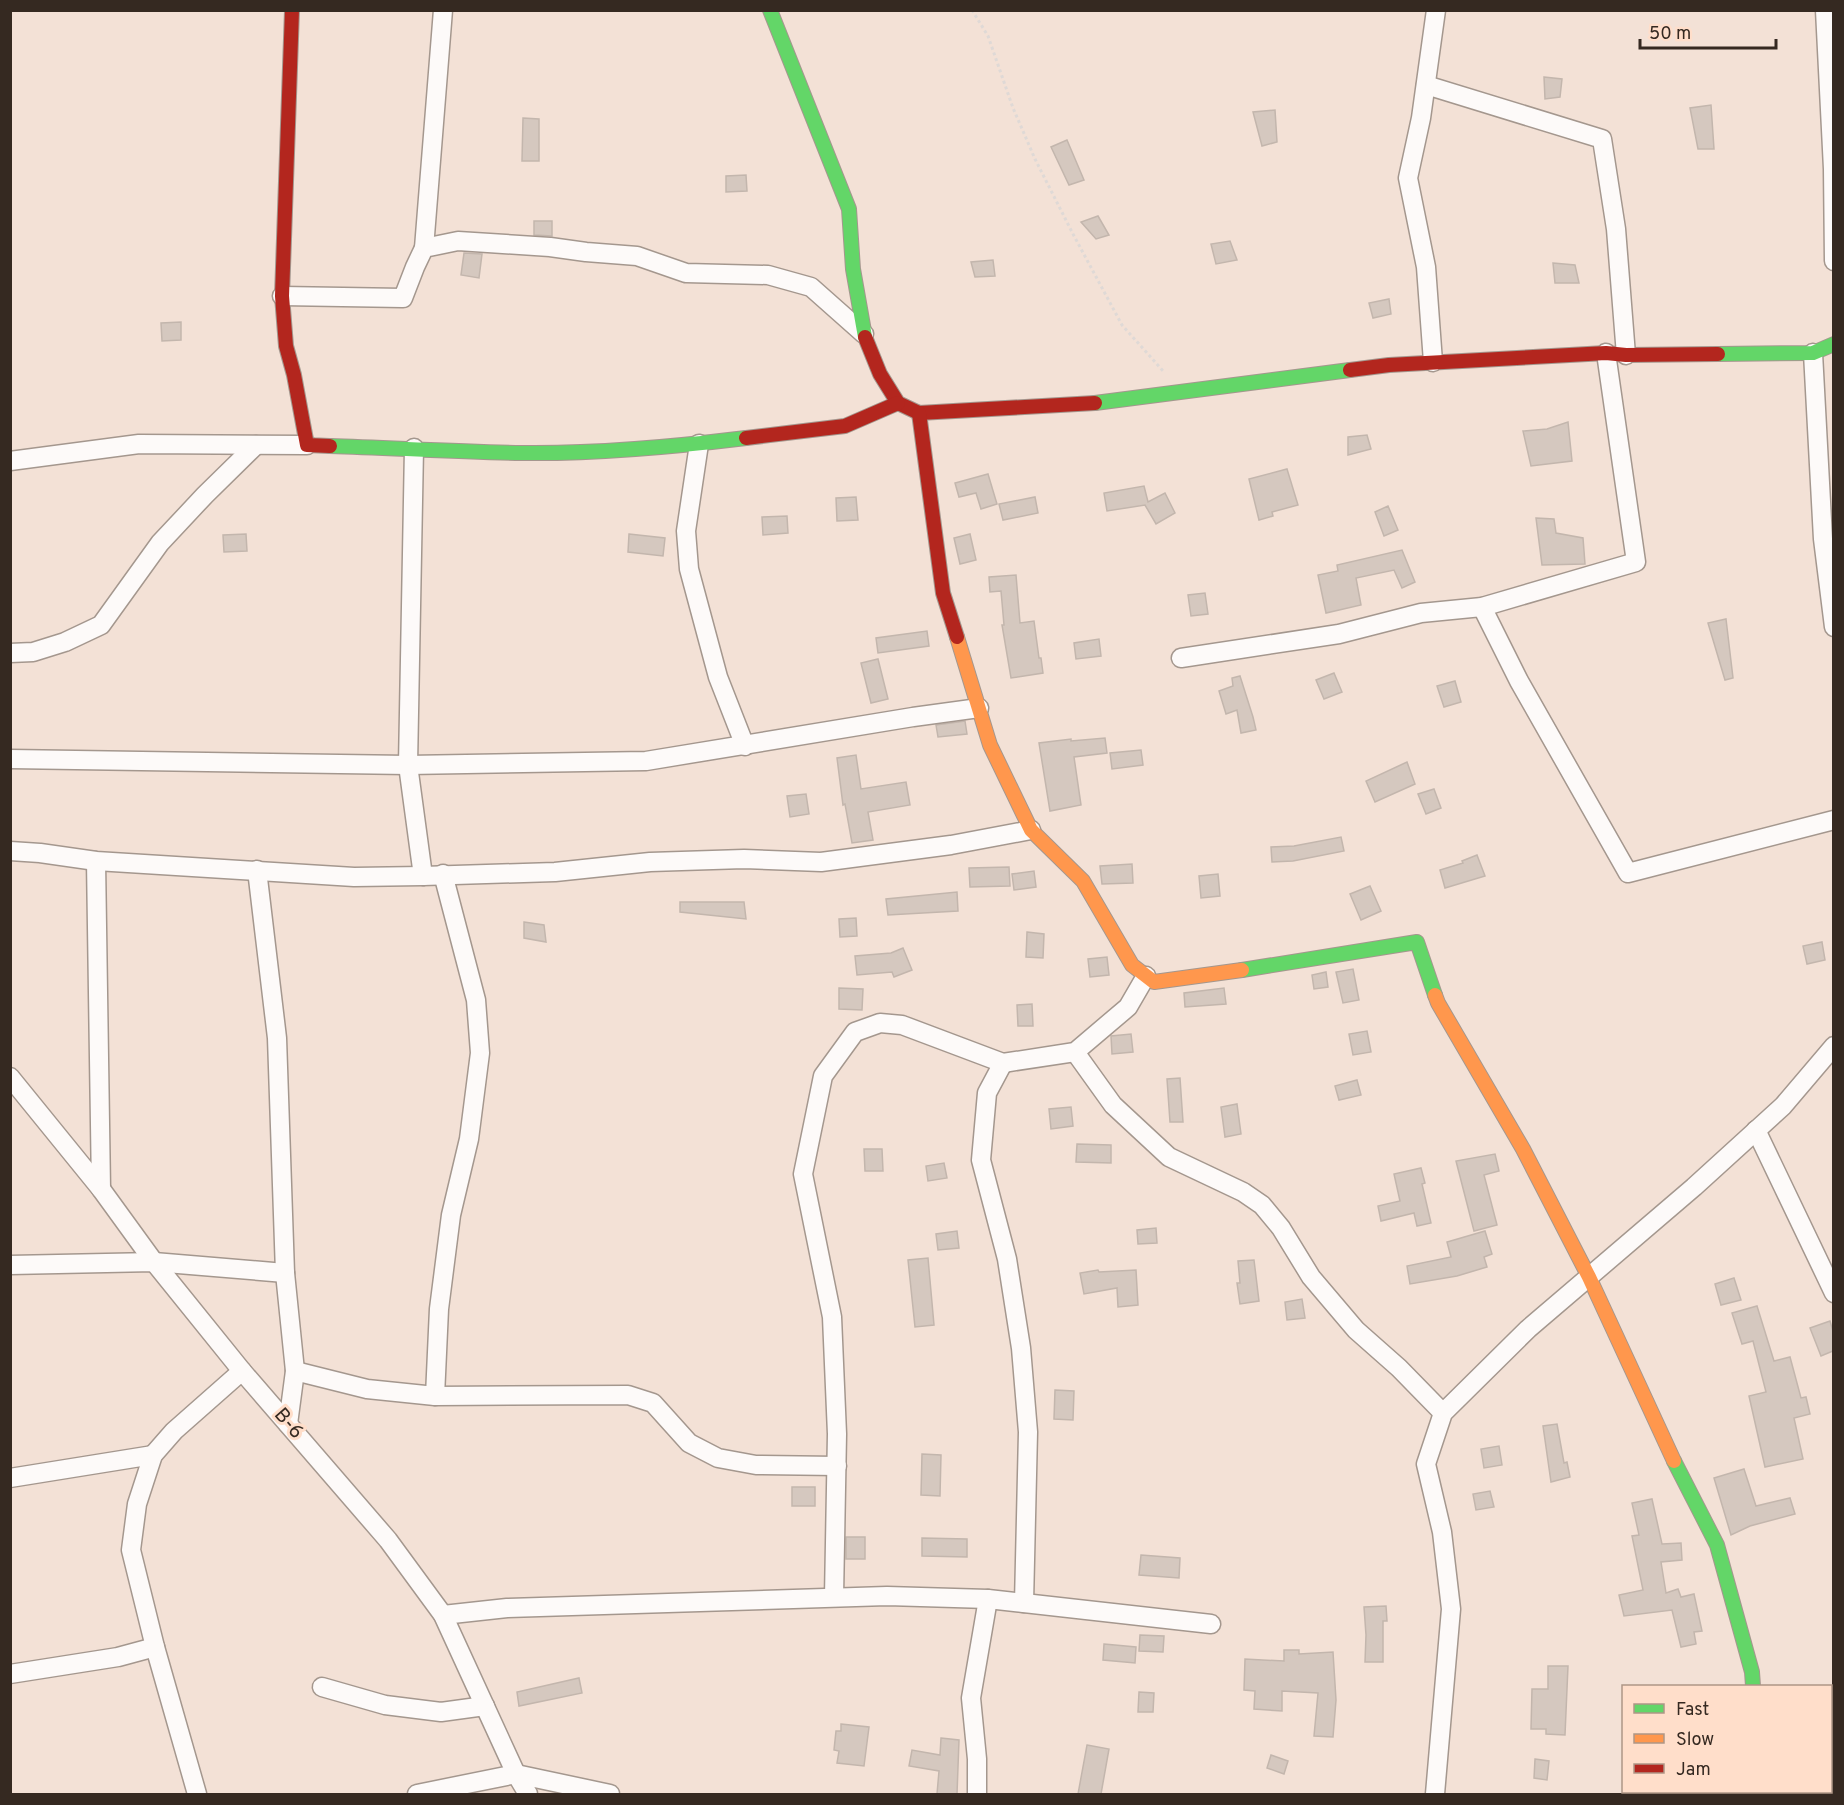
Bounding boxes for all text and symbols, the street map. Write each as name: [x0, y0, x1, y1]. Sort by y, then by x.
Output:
scale bar: [1640, 12, 1776, 50]
text: 50 m: [1649, 23, 1691, 46]
street label: B-6: [267, 1403, 309, 1445]
legend: [1622, 1685, 1832, 1793]
text: Fast: [1676, 1699, 1709, 1722]
text: Slow: [1676, 1729, 1714, 1752]
text: Jam: [1676, 1759, 1711, 1782]

